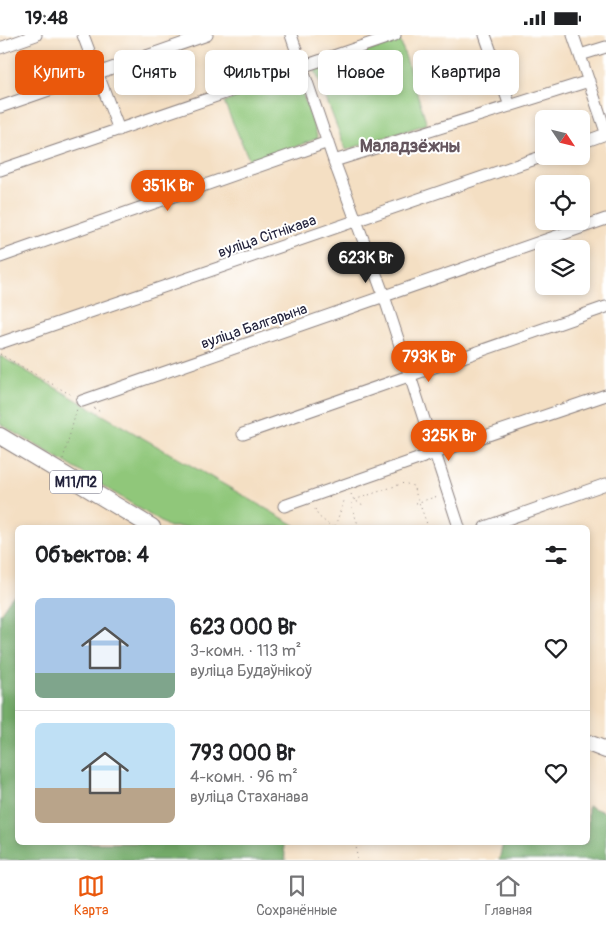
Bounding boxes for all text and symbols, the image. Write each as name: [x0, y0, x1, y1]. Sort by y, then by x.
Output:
text: 19:48: [25, 6, 68, 30]
chip: Купить: [15, 50, 104, 95]
chip: Снять: [114, 50, 195, 95]
chip: Фильтры: [205, 50, 308, 95]
chip: Новое: [318, 50, 403, 95]
chip: Квартира: [413, 50, 519, 95]
north arrow: [535, 110, 590, 165]
map controls: [535, 110, 590, 295]
district label: Маладзёжны: [360, 135, 460, 158]
pin: 351K Br: [122, 169, 214, 212]
button: locate: [535, 175, 590, 230]
text: 351K Br: [142, 176, 194, 196]
street label: вуліца Сітнікава: [216, 211, 319, 262]
button: layers: [535, 240, 590, 295]
pin: 623K Br: [320, 241, 412, 284]
text: 623K Br: [339, 248, 393, 268]
street label: вуліца Балгарына: [199, 299, 310, 354]
pin: 793K Br: [383, 341, 475, 383]
text: 793K Br: [402, 347, 456, 367]
pin: 325K Br: [403, 419, 495, 462]
text: 325K Br: [422, 426, 476, 446]
road number: М11/П2: [50, 471, 102, 493]
icon: filters: [542, 541, 570, 569]
text: Объектов: 4: [35, 542, 149, 569]
text: 623 000 Br: [190, 614, 297, 641]
icon: home: [75, 618, 135, 678]
icon: heart: [542, 634, 570, 662]
text: 3-комн. · 113 m²: [190, 641, 301, 661]
text: вуліца Будаўнікоў: [190, 661, 312, 681]
text: 793 000 Br: [190, 740, 295, 767]
icon: home: [75, 743, 135, 803]
icon: heart: [542, 759, 570, 787]
text: 4-комн. · 96 m²: [190, 767, 298, 787]
text: вуліца Стаханава: [190, 787, 308, 807]
tab: Карта: [74, 872, 109, 919]
tab: Сохранённые: [256, 872, 337, 919]
tab: Главная: [485, 872, 532, 919]

